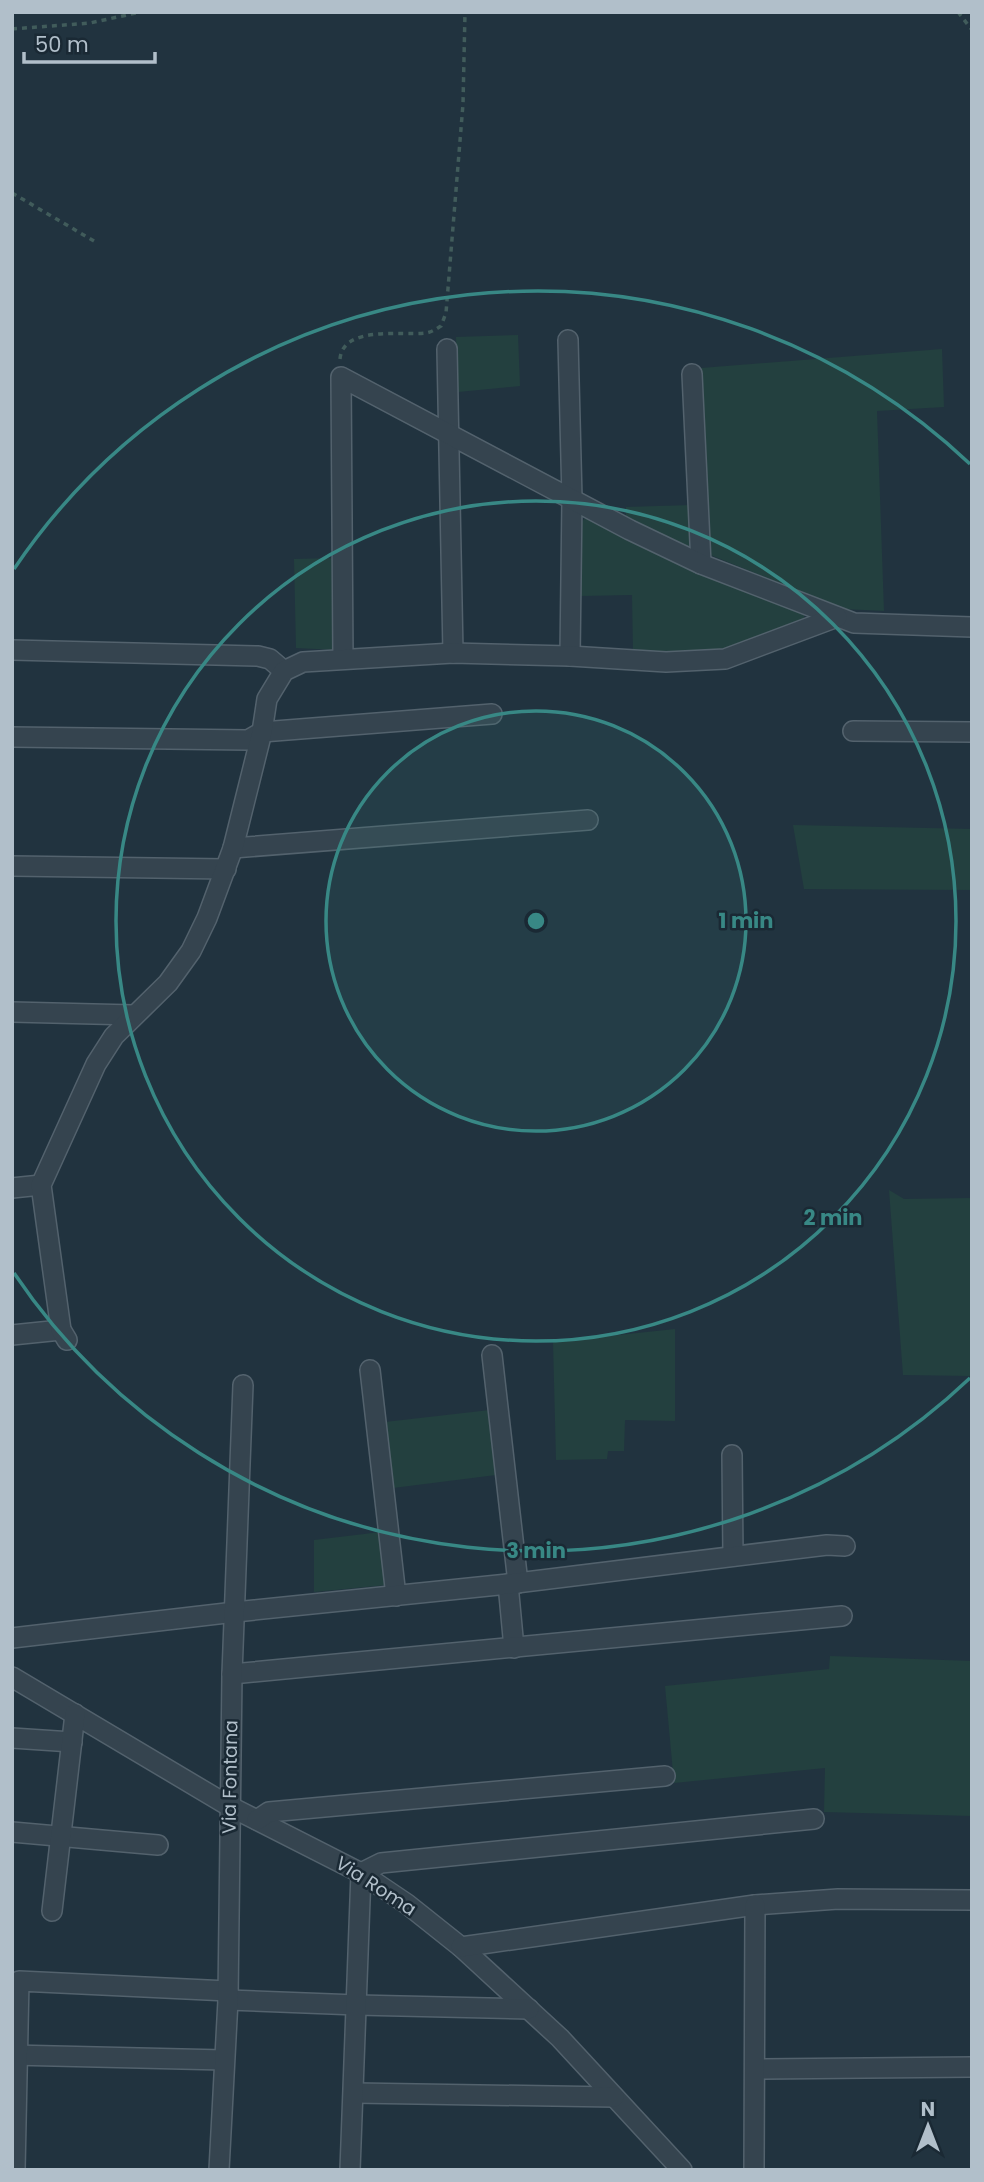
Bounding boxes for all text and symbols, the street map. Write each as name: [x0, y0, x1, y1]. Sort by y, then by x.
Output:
scale bar: [24, 21, 156, 65]
text: 50 m: [35, 30, 89, 59]
text: 1 min: [719, 906, 773, 935]
centre of rings: [524, 909, 548, 933]
text: 2 min: [803, 1203, 863, 1232]
text: 3 min: [506, 1536, 566, 1565]
street label: Via Fontana: [216, 1720, 244, 1834]
street label: Via Roma: [330, 1850, 422, 1922]
north arrow: [893, 2091, 963, 2161]
text: N: [921, 2096, 935, 2123]

